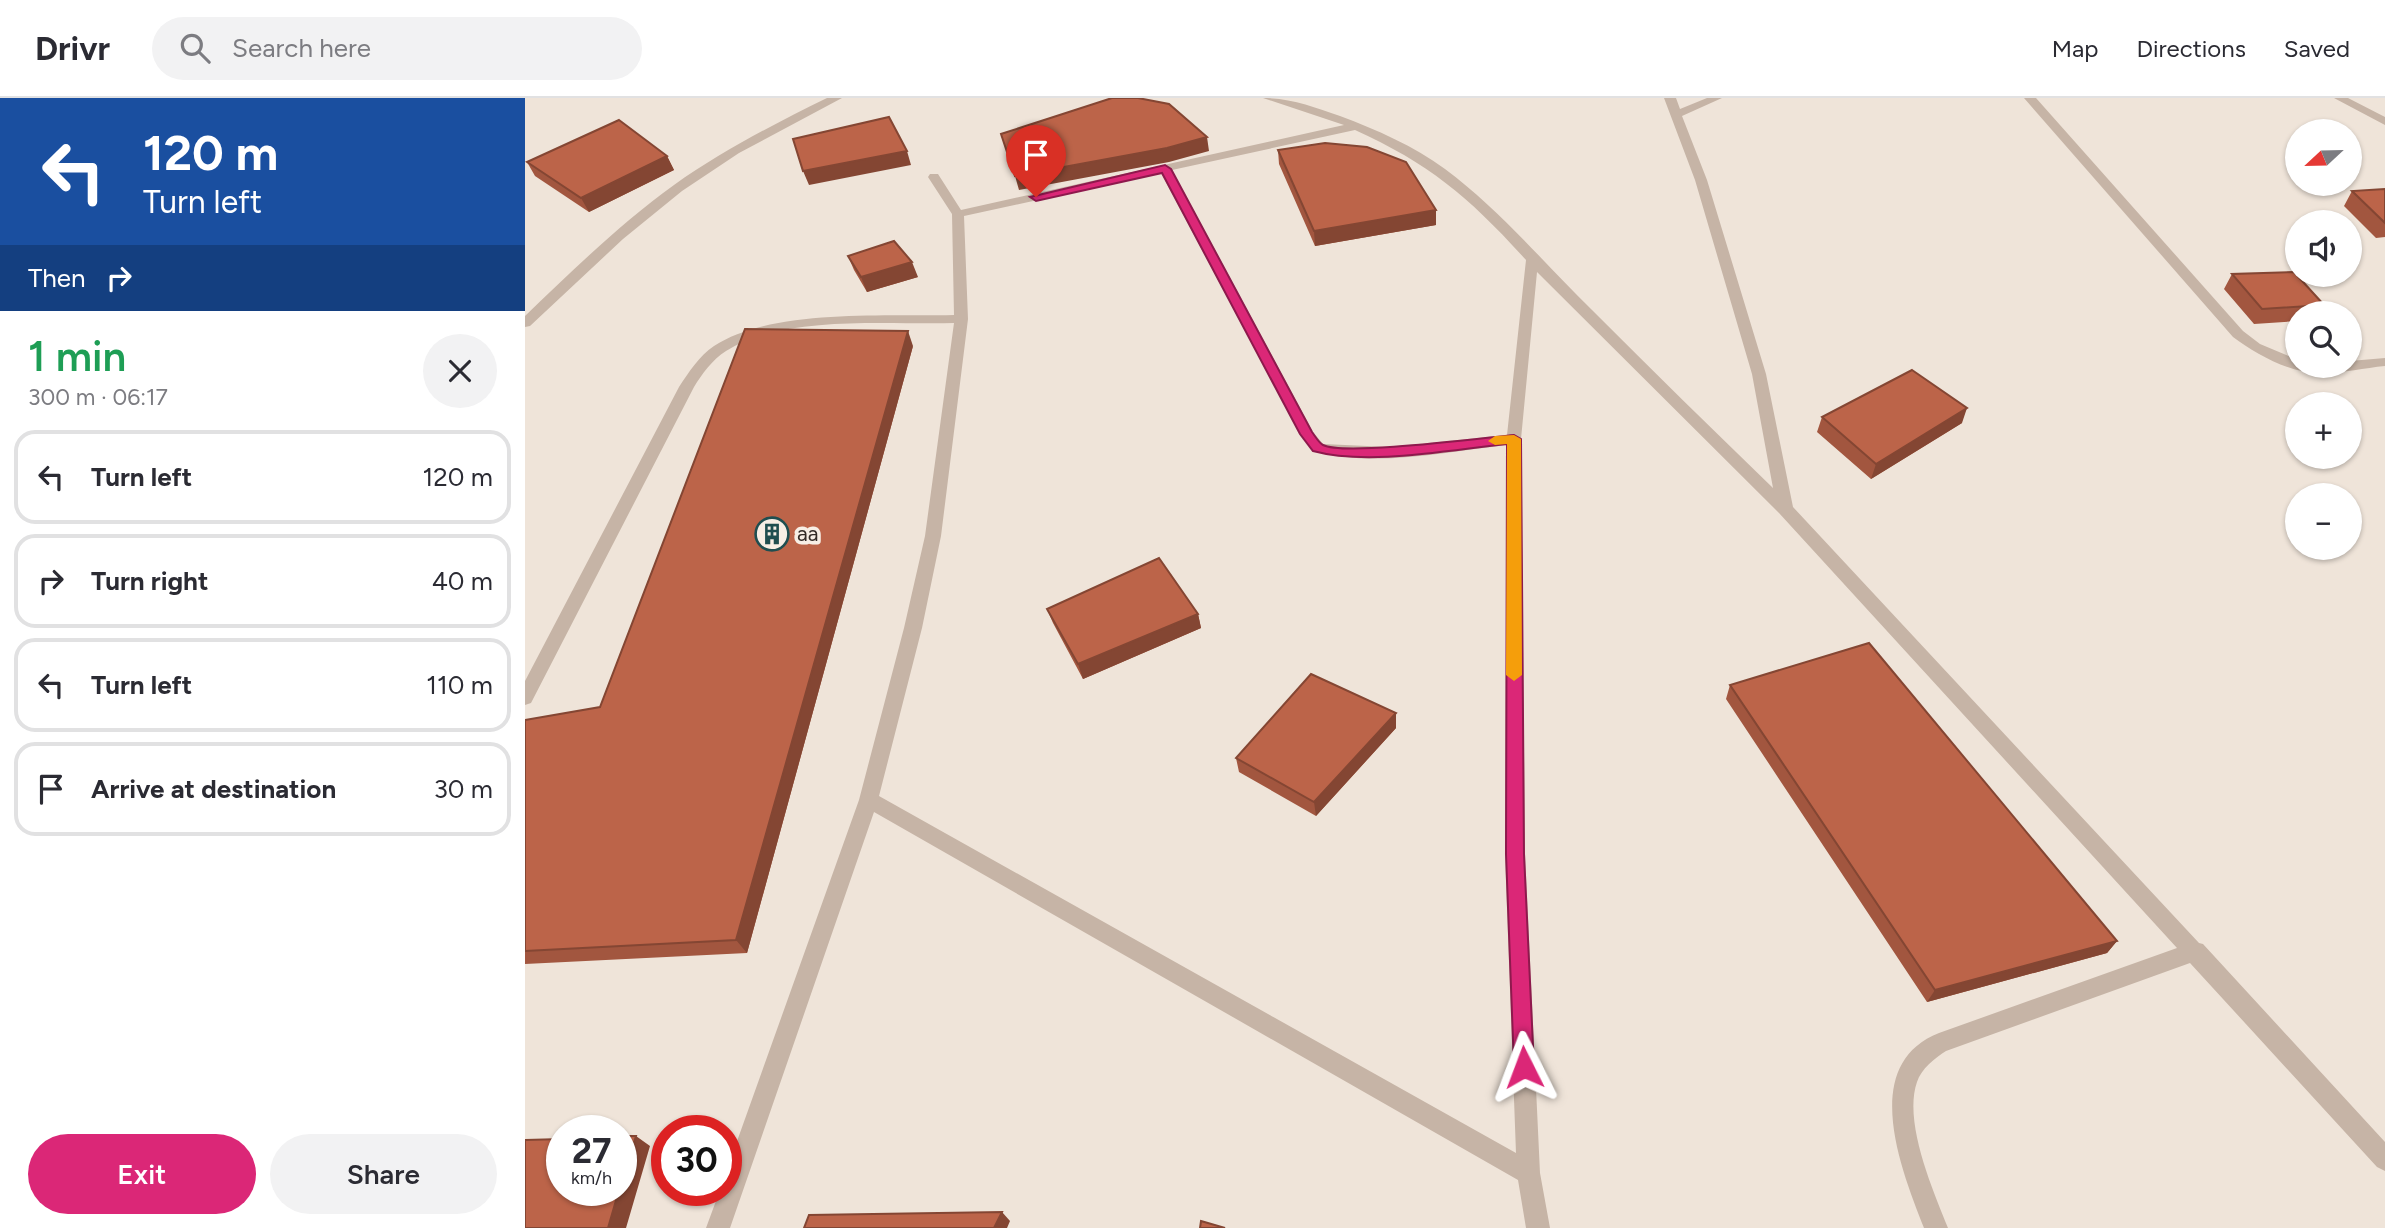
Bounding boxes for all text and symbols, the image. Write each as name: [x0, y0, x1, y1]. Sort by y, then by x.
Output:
search box: [152, 17, 642, 80]
text: Drivr: [35, 29, 110, 68]
icon: search: [176, 29, 214, 67]
text: Search here: [232, 32, 371, 64]
text: Map: [2052, 34, 2098, 63]
text: Directions: [2136, 34, 2246, 63]
text: Saved: [2284, 34, 2350, 63]
north arrow: [2285, 119, 2363, 196]
map controls: [2285, 119, 2362, 560]
text: 120 m: [143, 123, 278, 182]
pin: [1006, 125, 1066, 197]
icon: left: [28, 126, 119, 217]
icon: arrive: [1017, 136, 1055, 174]
text: Turn left: [143, 183, 262, 221]
button: sound: [2285, 210, 2362, 287]
icon: right: [100, 259, 138, 297]
text: Then: [28, 262, 86, 294]
button: search: [2285, 301, 2362, 378]
text: 1 min: [28, 331, 126, 382]
button: close: [423, 334, 497, 408]
text: 300 m · 06:17: [28, 383, 168, 411]
button: +: [2285, 392, 2362, 469]
icon: left: [32, 458, 70, 496]
text: Turn left: [91, 461, 192, 493]
text: 120 m: [423, 461, 493, 493]
button: −: [2285, 483, 2362, 560]
building icon: aa: [753, 515, 791, 553]
place label: aa: [797, 521, 818, 546]
icon: right: [32, 562, 70, 600]
text: Turn right: [91, 565, 208, 597]
text: 40 m: [432, 565, 493, 597]
icon: left: [32, 666, 70, 704]
text: Turn left: [91, 669, 192, 701]
text: 110 m: [426, 669, 493, 701]
icon: arrive: [32, 770, 70, 808]
text: Arrive at destination: [91, 773, 336, 805]
text: 30 m: [434, 773, 493, 805]
position arrow: [1487, 1030, 1561, 1104]
speed limit sign: 30: [651, 1115, 742, 1206]
text: 27: [572, 1130, 611, 1172]
button: Exit: [28, 1134, 256, 1214]
button: Share: [270, 1134, 497, 1214]
text: km/h: [571, 1167, 612, 1189]

